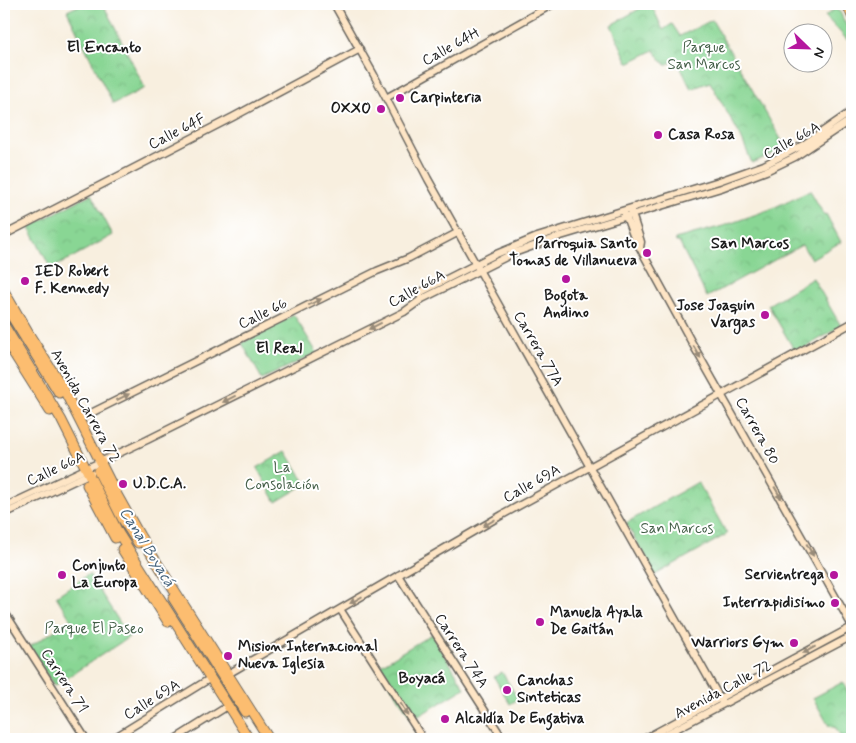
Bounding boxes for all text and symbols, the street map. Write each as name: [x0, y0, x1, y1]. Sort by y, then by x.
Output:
north arrow: [784, 22, 834, 72]
street label: Calle 64H: [419, 23, 484, 71]
district label: El Encanto: [67, 37, 141, 58]
park label: Parque San Marcos: [667, 38, 741, 75]
text: N: [809, 45, 829, 60]
place label: Carpinteria: [410, 88, 482, 108]
marker: Carpinteria: [394, 92, 406, 104]
place label: OXXO: [331, 99, 371, 119]
marker: OXXO: [375, 103, 387, 115]
street label: Calle 64F: [145, 109, 209, 155]
street label: Calle 66A: [760, 117, 824, 165]
place label: Casa Rosa: [668, 125, 735, 145]
marker: Casa Rosa: [652, 129, 664, 141]
district label: San Marcos: [711, 233, 790, 254]
place label: Parroquia Santo Tomas de Villanueva: [509, 234, 637, 271]
marker: Parroquia Santo Tomas de Villanueva: [641, 247, 653, 259]
place label: IED Robert F. Kennedy: [35, 262, 109, 299]
street label: Calle 66A: [385, 265, 449, 313]
marker: Bogota Andino: [560, 273, 572, 285]
marker: IED Robert F. Kennedy: [19, 275, 31, 287]
place label: Bogota Andino: [543, 286, 589, 323]
street label: Calle 66: [235, 294, 291, 334]
place label: Jose Joaquin Vargas: [676, 296, 755, 335]
one-way arrow: [308, 298, 323, 306]
street label: Carrera 77A: [508, 308, 568, 390]
marker: Jose Joaquin Vargas: [759, 309, 771, 321]
one-way arrow: [367, 322, 382, 330]
district label: El Real: [256, 338, 302, 359]
street label: Avenida Carrera 72: [46, 346, 125, 466]
one-way arrow: [693, 346, 702, 359]
one-way arrow: [116, 393, 130, 401]
street label: Carrera 80: [730, 394, 784, 468]
one-way arrow: [222, 395, 237, 403]
street label: Calle 66A: [24, 447, 88, 491]
park label: La Consolación: [245, 458, 319, 495]
street label: Calle 69A: [500, 460, 564, 508]
place label: U.D.C.A.: [133, 474, 186, 494]
marker: U.D.C.A.: [117, 478, 129, 490]
one-way arrow: [773, 487, 782, 500]
water label: Canal Boyacá: [114, 503, 180, 591]
one-way arrow: [482, 518, 496, 527]
park label: San Marcos: [640, 519, 714, 539]
one-way arrow: [806, 543, 814, 558]
place label: Conjunto La Europa: [72, 556, 138, 593]
place label: Servientrega: [745, 565, 824, 586]
marker: Conjunto La Europa: [56, 569, 68, 581]
marker: Servientrega: [828, 569, 840, 581]
place label: Interrapidisimo: [723, 593, 826, 613]
one-way arrow: [349, 595, 362, 604]
marker: Interrapidisimo: [829, 597, 841, 609]
place label: Manuela Ayala De Gaitán: [550, 603, 643, 640]
street label: Carrera 74A: [429, 610, 493, 692]
marker: Manuela Ayala De Gaitán: [534, 616, 546, 628]
park label: Parque El Paseo: [44, 619, 144, 639]
place label: Warriors Gym: [690, 633, 784, 653]
place label: Mision Internacional Nueva Iglesia: [238, 637, 378, 675]
marker: Warriors Gym: [788, 637, 800, 649]
street label: Carrera 71: [36, 645, 92, 717]
one-way arrow: [803, 646, 816, 655]
marker: Mision Internacional Nueva Iglesia: [222, 650, 234, 662]
street label: Avenida Calle 72: [671, 656, 775, 724]
district label: Boyacá: [399, 668, 446, 689]
place label: Canchas Sinteticas: [517, 671, 581, 708]
street label: Calle 69A: [120, 675, 184, 725]
marker: Canchas Sinteticas: [501, 684, 513, 696]
one-way arrow: [399, 702, 408, 716]
place label: Alcaldía De Engativa: [455, 709, 585, 731]
marker: Alcaldía De Engativa: [439, 713, 451, 725]

